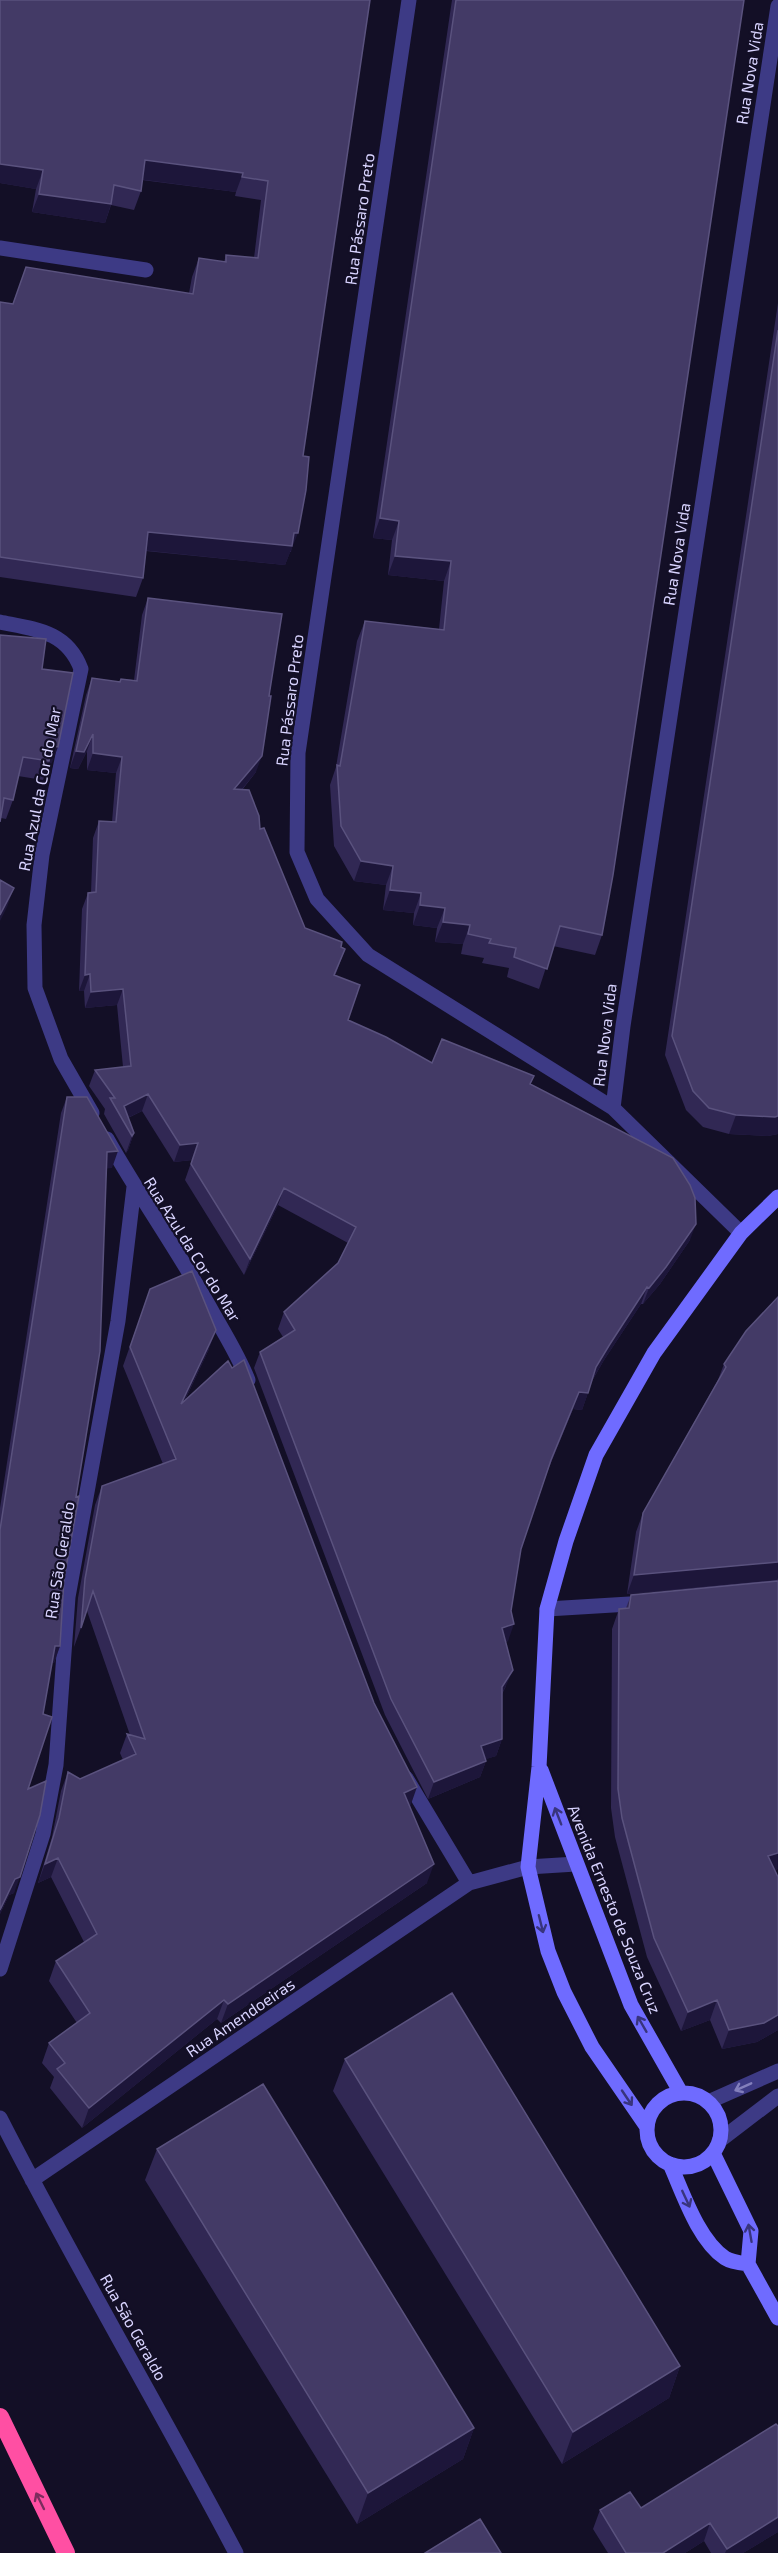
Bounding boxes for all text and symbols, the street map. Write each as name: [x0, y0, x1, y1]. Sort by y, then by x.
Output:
street label: Rua Nova Vida: [732, 20, 766, 126]
street label: Rua Pássaro Preto: [340, 152, 378, 286]
street label: Rua Nova Vida: [659, 501, 693, 607]
street label: Rua Pássaro Preto: [271, 633, 307, 767]
street label: Rua Azul da Cor do Mar: [14, 705, 64, 873]
street label: Rua Nova Vida: [588, 982, 620, 1088]
street label: Rua Azul da Cor do Mar: [141, 1173, 245, 1325]
street label: Rua São Geraldo: [40, 1500, 78, 1620]
street label: Avenida Ernesto de Souza Cruz: [564, 1802, 666, 2016]
one-way arrow: [551, 1807, 562, 1825]
one-way arrow: [536, 1914, 548, 1933]
street label: Rua Amendoeiras: [182, 1974, 298, 2060]
one-way arrow: [635, 2016, 647, 2033]
one-way arrow: [735, 2081, 753, 2093]
one-way arrow: [621, 2089, 633, 2105]
one-way arrow: [681, 2190, 693, 2208]
one-way arrow: [744, 2224, 755, 2244]
street label: Rua São Geraldo: [97, 2271, 171, 2383]
one-way arrow: [34, 2492, 45, 2510]

